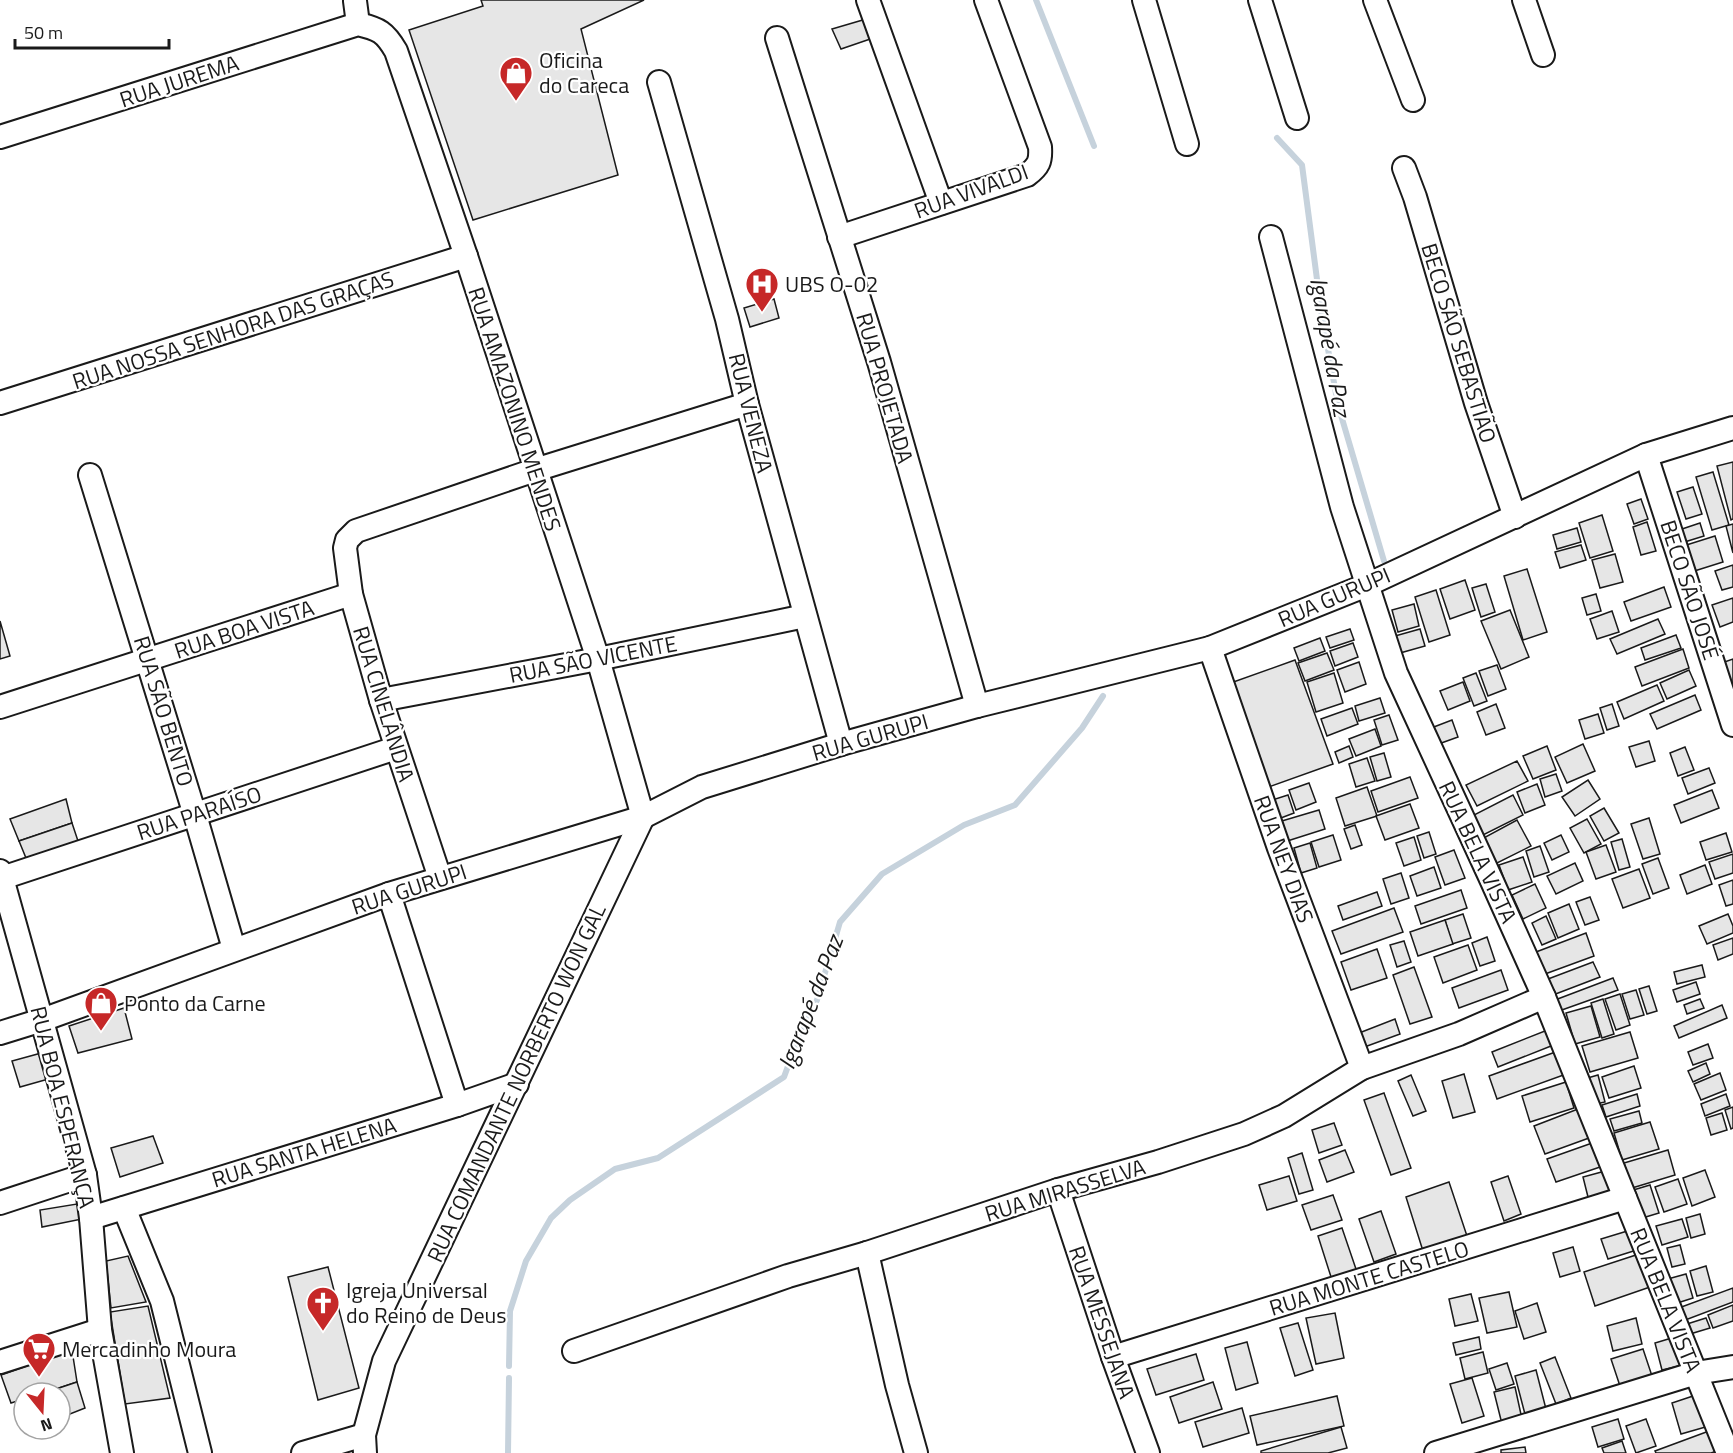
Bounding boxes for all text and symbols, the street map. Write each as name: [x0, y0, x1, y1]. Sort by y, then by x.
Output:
scale bar: [15, 12, 170, 50]
text: 50 m: [24, 19, 63, 46]
place label: Oficina do Careca: [539, 43, 629, 102]
street label: RUA JUREMA: [115, 46, 243, 116]
shop icon: Oficina do Careca: [498, 55, 534, 102]
street label: RUA VIVALDI: [909, 155, 1033, 227]
street label: BECO SÃO SEBASTIÃO: [1412, 239, 1506, 447]
street label: RUA NOSSA SENHORA DAS GRAÇAS: [68, 262, 398, 398]
hospital icon: UBS O-02: [744, 266, 780, 313]
place label: UBS O-02: [785, 267, 878, 301]
water label: Igarapé da Paz: [1301, 275, 1361, 421]
street label: RUA AMAZONINO MENDES: [459, 283, 571, 535]
street label: RUA PROJETADA: [847, 309, 923, 467]
street label: RUA VENEZA: [720, 349, 782, 477]
street label: BECO SÃO JOSÉ: [1651, 516, 1729, 664]
street label: RUA GURUPI: [1272, 558, 1396, 636]
street label: RUA BOA VISTA: [170, 590, 318, 668]
street label: RUA CINELÂNDIA: [344, 622, 424, 786]
street label: RUA SÃO VICENTE: [506, 626, 680, 692]
street label: RUA SÃO BENTO: [125, 632, 203, 790]
street label: RUA GURUPI: [808, 704, 932, 770]
street label: RUA BELA VISTA: [1430, 775, 1526, 929]
street label: RUA PARAÍSO: [132, 777, 266, 849]
street label: RUA NEY DIAS: [1245, 790, 1323, 928]
street label: RUA GURUPI: [347, 854, 471, 924]
street label: RUA COMANDANTE NORBERTO WON GAL: [418, 898, 614, 1268]
water label: Igarapé da Paz: [768, 928, 853, 1074]
shop icon: Ponto da Carne: [83, 985, 119, 1032]
place label: Ponto da Carne: [124, 986, 266, 1020]
street label: RUA BOA ESPERANÇA: [21, 1002, 105, 1212]
street label: RUA SANTA HELENA: [208, 1108, 400, 1196]
street label: RUA MIRASSELVA: [980, 1149, 1150, 1231]
street label: RUA BELA VISTA: [1621, 1222, 1711, 1378]
street label: RUA MONTE CASTELO: [1265, 1231, 1473, 1325]
street label: RUA MESSEJANA: [1060, 1241, 1144, 1403]
place label: Igreja Universal do Reino de Deus: [346, 1273, 506, 1332]
church icon: Igreja Universal do Reino de Deus: [305, 1285, 341, 1332]
supermarket icon: Mercadinho Moura: [21, 1331, 57, 1378]
place label: Mercadinho Moura: [62, 1332, 236, 1366]
north arrow: [12, 1381, 72, 1441]
text: N: [38, 1412, 56, 1438]

